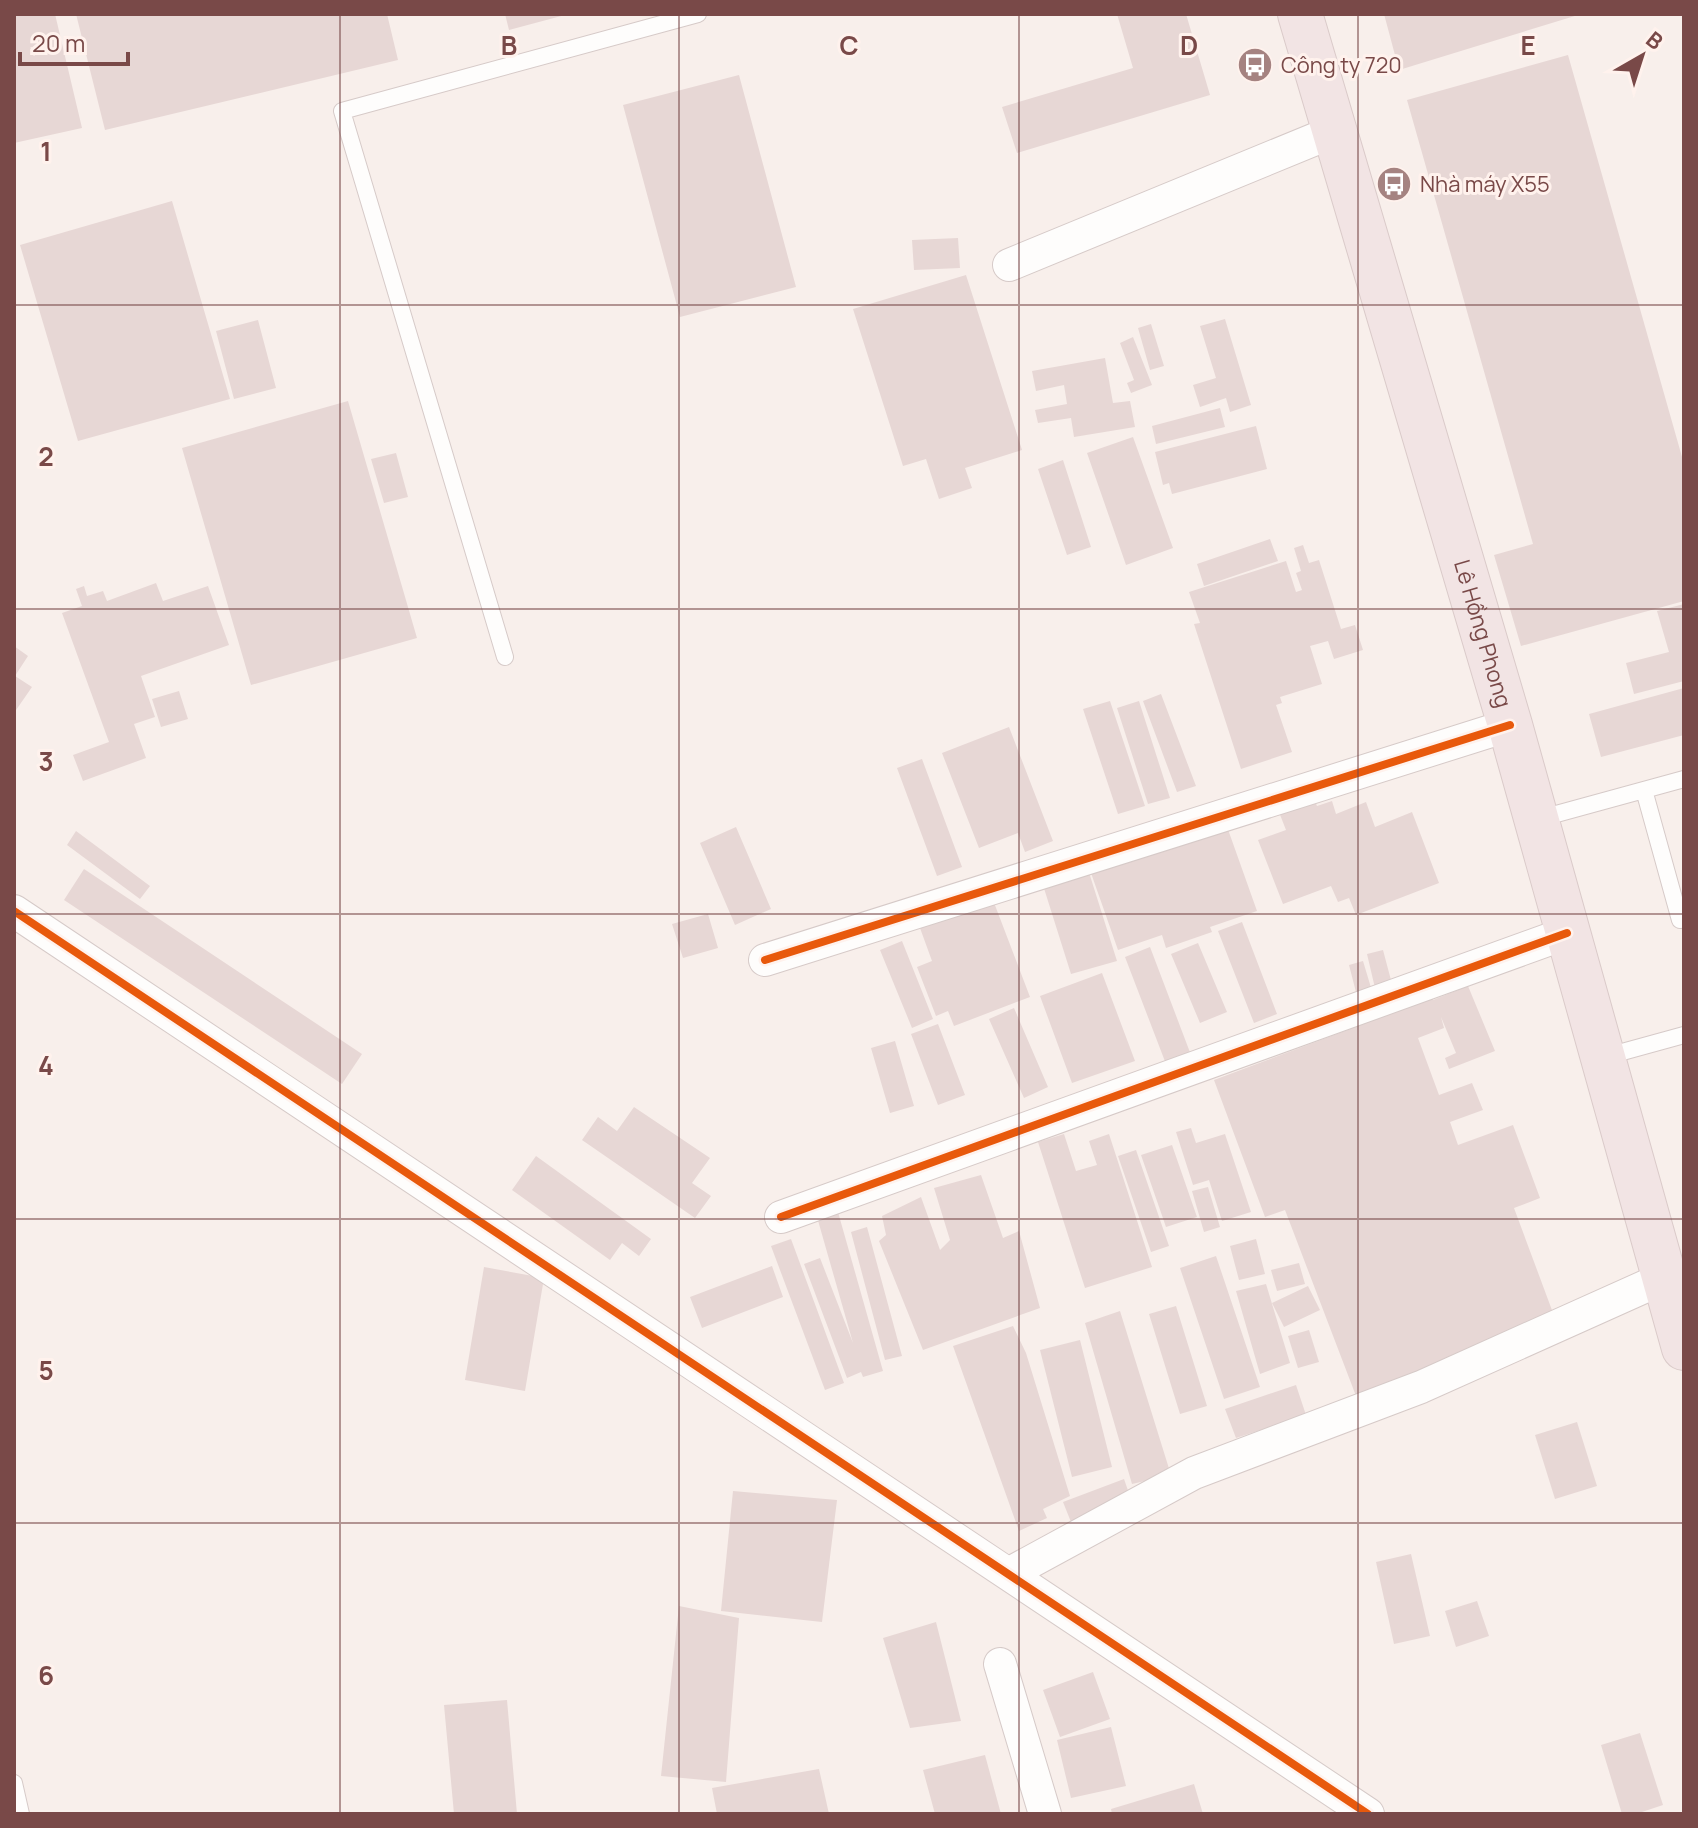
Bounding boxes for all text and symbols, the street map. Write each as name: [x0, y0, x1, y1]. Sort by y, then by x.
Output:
scale bar: [20, 16, 128, 66]
north arrow: [1602, 16, 1682, 96]
text: B: [1640, 24, 1670, 57]
text: 20 m: [32, 26, 85, 59]
text: B: [501, 27, 517, 63]
text: C: [839, 27, 859, 63]
text: D: [1180, 27, 1198, 63]
text: E: [1520, 27, 1536, 63]
bus stop icon: Công ty 720: [1236, 46, 1274, 84]
place label: Công ty 720: [1281, 50, 1402, 80]
text: 1: [40, 133, 52, 169]
bus stop icon: Nhà máy X55: [1375, 165, 1413, 203]
place label: Nhà máy X55: [1420, 169, 1550, 199]
text: 2: [38, 438, 54, 474]
street label: Lê Hồng Phong: [1447, 556, 1519, 711]
text: 3: [38, 743, 54, 779]
text: 4: [38, 1047, 54, 1083]
text: 5: [38, 1352, 54, 1388]
text: 6: [38, 1657, 54, 1693]

